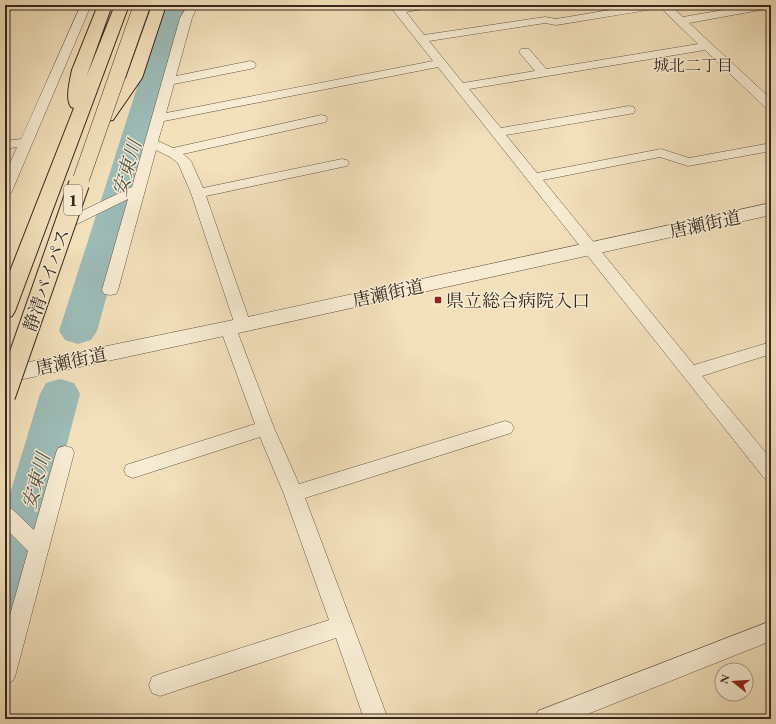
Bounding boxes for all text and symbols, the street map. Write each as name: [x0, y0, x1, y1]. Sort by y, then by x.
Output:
district label: 城北二丁目: [653, 55, 733, 76]
water label: 安東川: [107, 135, 148, 199]
road number: 1: [64, 185, 82, 215]
street label: 唐瀬街道: [667, 205, 743, 243]
street label: 静清バイパス: [18, 225, 74, 335]
street label: 唐瀬街道: [350, 274, 426, 312]
place label: 県立総合病院入口: [446, 289, 590, 312]
marker: 県立総合病院入口: [433, 295, 443, 305]
street label: 唐瀬街道: [33, 342, 109, 380]
water label: 安東川: [16, 448, 56, 512]
north arrow: [714, 662, 754, 702]
text: N: [716, 673, 732, 685]

